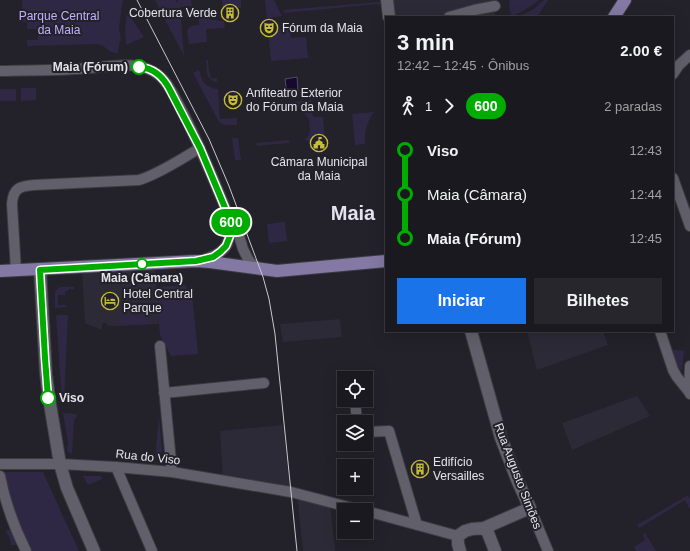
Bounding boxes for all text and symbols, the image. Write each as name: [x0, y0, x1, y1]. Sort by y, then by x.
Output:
building icon: Cobertura Verde: [220, 3, 240, 23]
place label: Cobertura Verde: [129, 6, 217, 20]
park label: Parque Central da Maia: [19, 9, 99, 37]
theatre icon: Fórum da Maia: [259, 18, 279, 38]
place label: Fórum da Maia: [282, 21, 363, 35]
text: 3 min: [397, 30, 454, 55]
text: 2.00 €: [620, 42, 662, 59]
text: 12:42 – 12:45 · Ônibus: [397, 58, 529, 73]
marker: Maia (Fórum): [131, 59, 147, 75]
place label: Maia (Fórum): [53, 60, 128, 74]
place label: Anfiteatro Exterior do Fórum da Maia: [246, 86, 344, 114]
theatre icon: Anfiteatro Exterior do Fórum da Maia: [223, 90, 243, 110]
icon: walk: [397, 95, 419, 117]
icon: forward: [438, 95, 460, 117]
text: 600: [474, 98, 498, 114]
text: 1: [425, 99, 432, 114]
text: 2 paradas: [604, 99, 662, 114]
public building icon: Câmara Municipal da Maia: [309, 133, 329, 153]
text: Viso: [427, 142, 458, 159]
text: 12:43: [629, 143, 662, 158]
place label: Câmara Municipal da Maia: [271, 155, 367, 183]
text: Maia (Câmara): [427, 186, 527, 203]
text: 12:44: [629, 187, 662, 202]
district label: Maia: [331, 202, 376, 224]
line badge: 600: [208, 209, 254, 235]
text: 600: [219, 214, 243, 230]
text: Maia (Fórum): [427, 230, 521, 247]
text: 12:45: [629, 231, 662, 246]
marker: Maia (Câmara): [136, 258, 148, 270]
place label: Maia (Câmara): [101, 271, 183, 285]
button: Iniciar: [397, 278, 526, 324]
button: Bilhetes: [534, 278, 662, 324]
place label: Hotel Central Parque: [123, 287, 193, 315]
hotel icon: Hotel Central Parque: [100, 291, 120, 311]
map controls: [337, 371, 373, 539]
button: locate: [337, 371, 373, 407]
marker: Viso: [40, 390, 56, 406]
place label: Viso: [59, 391, 84, 405]
button: layers: [337, 415, 373, 451]
street label: Rua Augusto Simões: [491, 421, 545, 531]
street label: Rua do Viso: [115, 447, 181, 467]
place label: Edifício Versailles: [433, 455, 484, 483]
button: +: [337, 459, 373, 495]
building icon: Edifício Versailles: [410, 459, 430, 479]
button: −: [337, 503, 373, 539]

